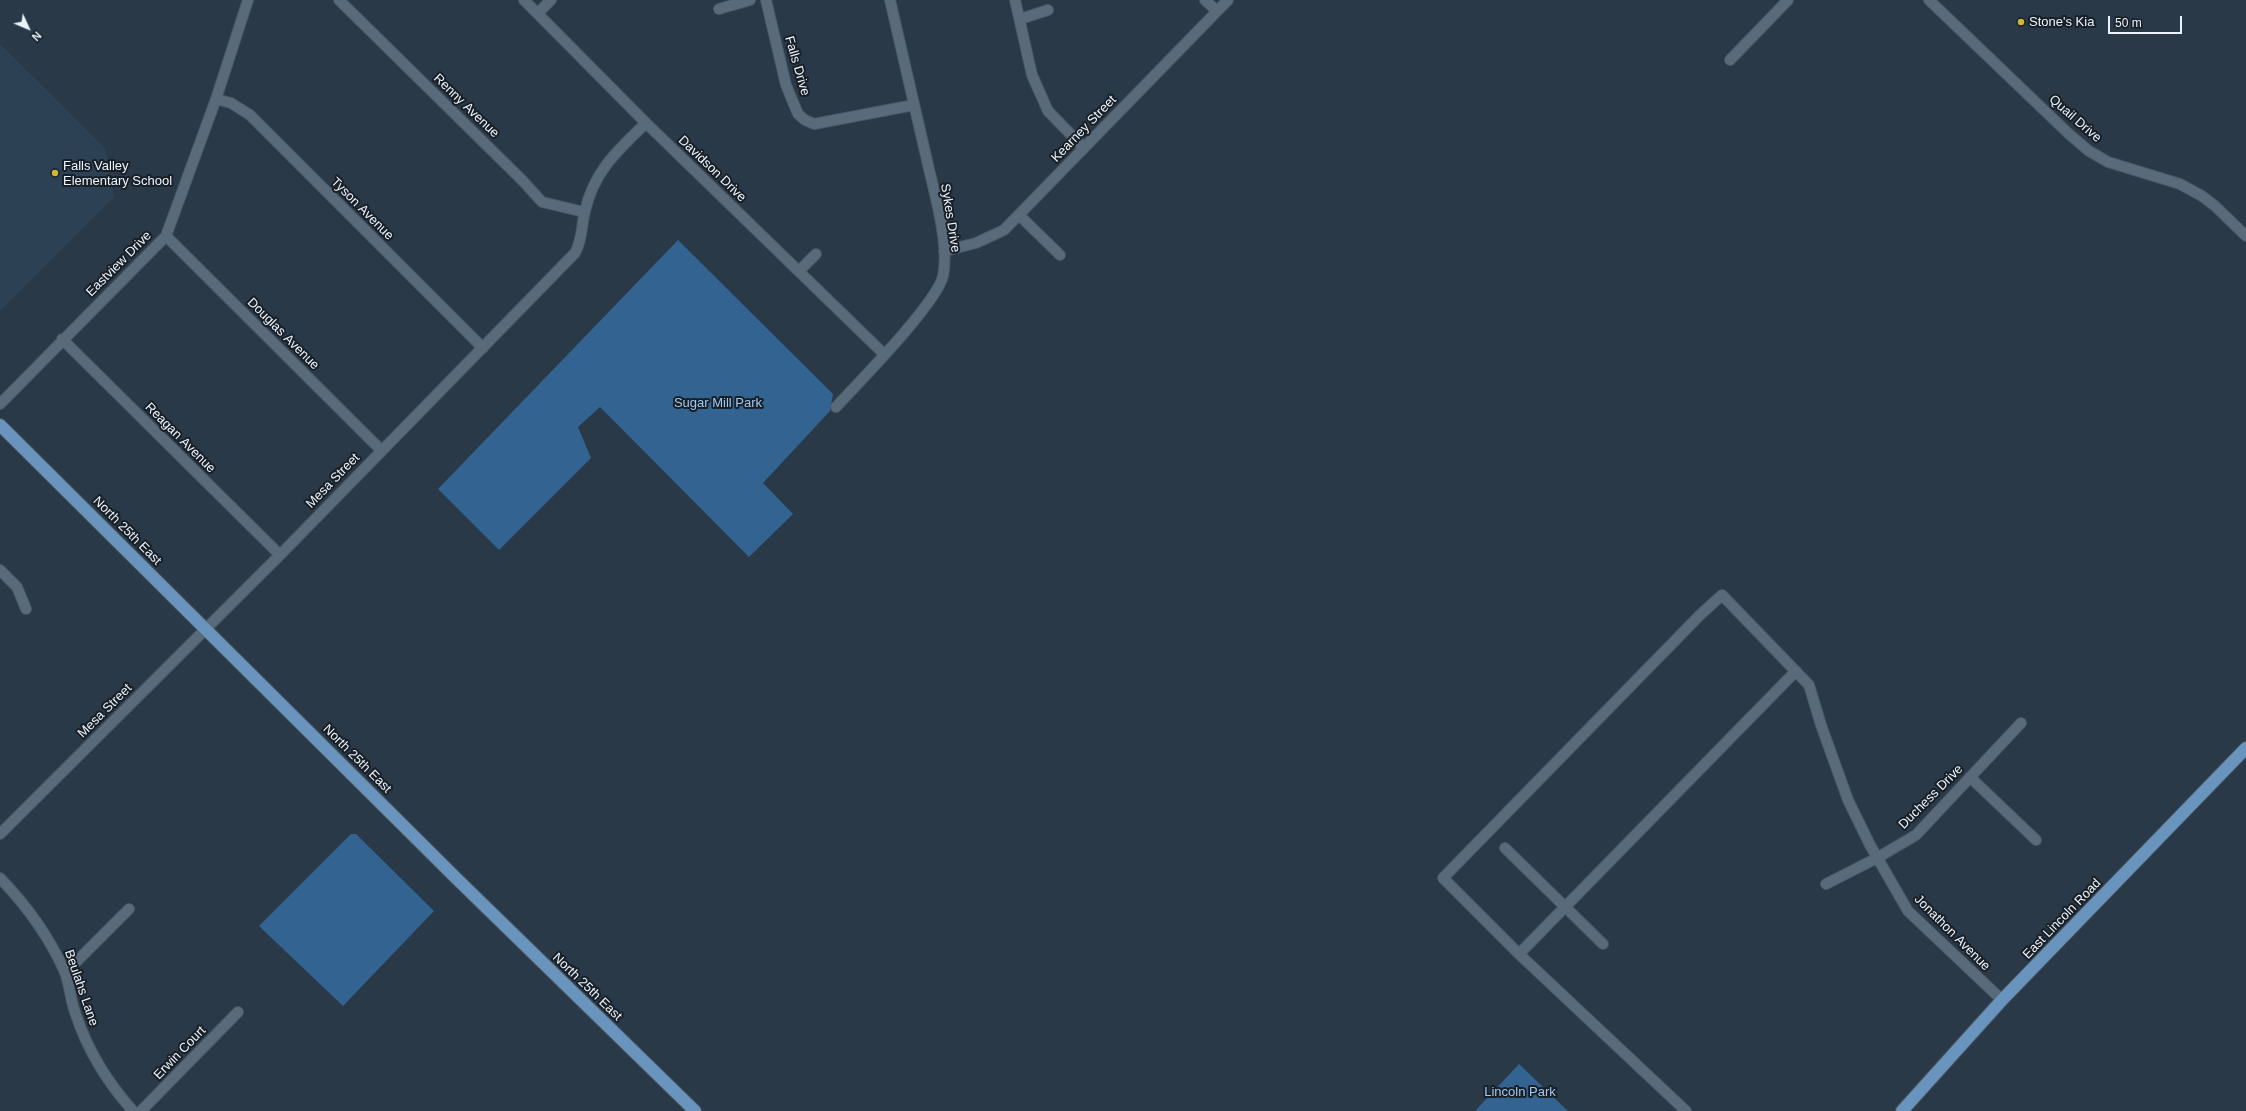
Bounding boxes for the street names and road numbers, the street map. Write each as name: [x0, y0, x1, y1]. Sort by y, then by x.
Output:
street label: Falls Drive: [781, 34, 813, 98]
street label: Renny Avenue: [430, 71, 502, 141]
street label: Kearney Street: [1048, 92, 1120, 166]
street label: Quail Drive: [2046, 92, 2104, 146]
street label: Davidson Drive: [675, 133, 749, 205]
street label: Tyson Avenue: [327, 174, 397, 244]
street label: Sykes Drive: [937, 183, 963, 253]
street label: Eastview Drive: [83, 228, 155, 300]
street label: Douglas Avenue: [244, 295, 322, 373]
street label: Reagan Avenue: [142, 400, 218, 476]
street label: Mesa Street: [303, 450, 363, 512]
street label: North 25th East: [90, 494, 164, 568]
street label: Mesa Street: [75, 681, 135, 741]
street label: North 25th East: [320, 722, 394, 796]
street label: Duchess Drive: [1896, 762, 1966, 832]
street label: East Lincoln Road: [2020, 876, 2104, 962]
street label: Jonathon Avenue: [1911, 892, 1993, 974]
street label: Beulahs Lane: [61, 948, 101, 1028]
street label: North 25th East: [549, 950, 625, 1024]
street label: Erwin Court: [151, 1023, 209, 1083]

